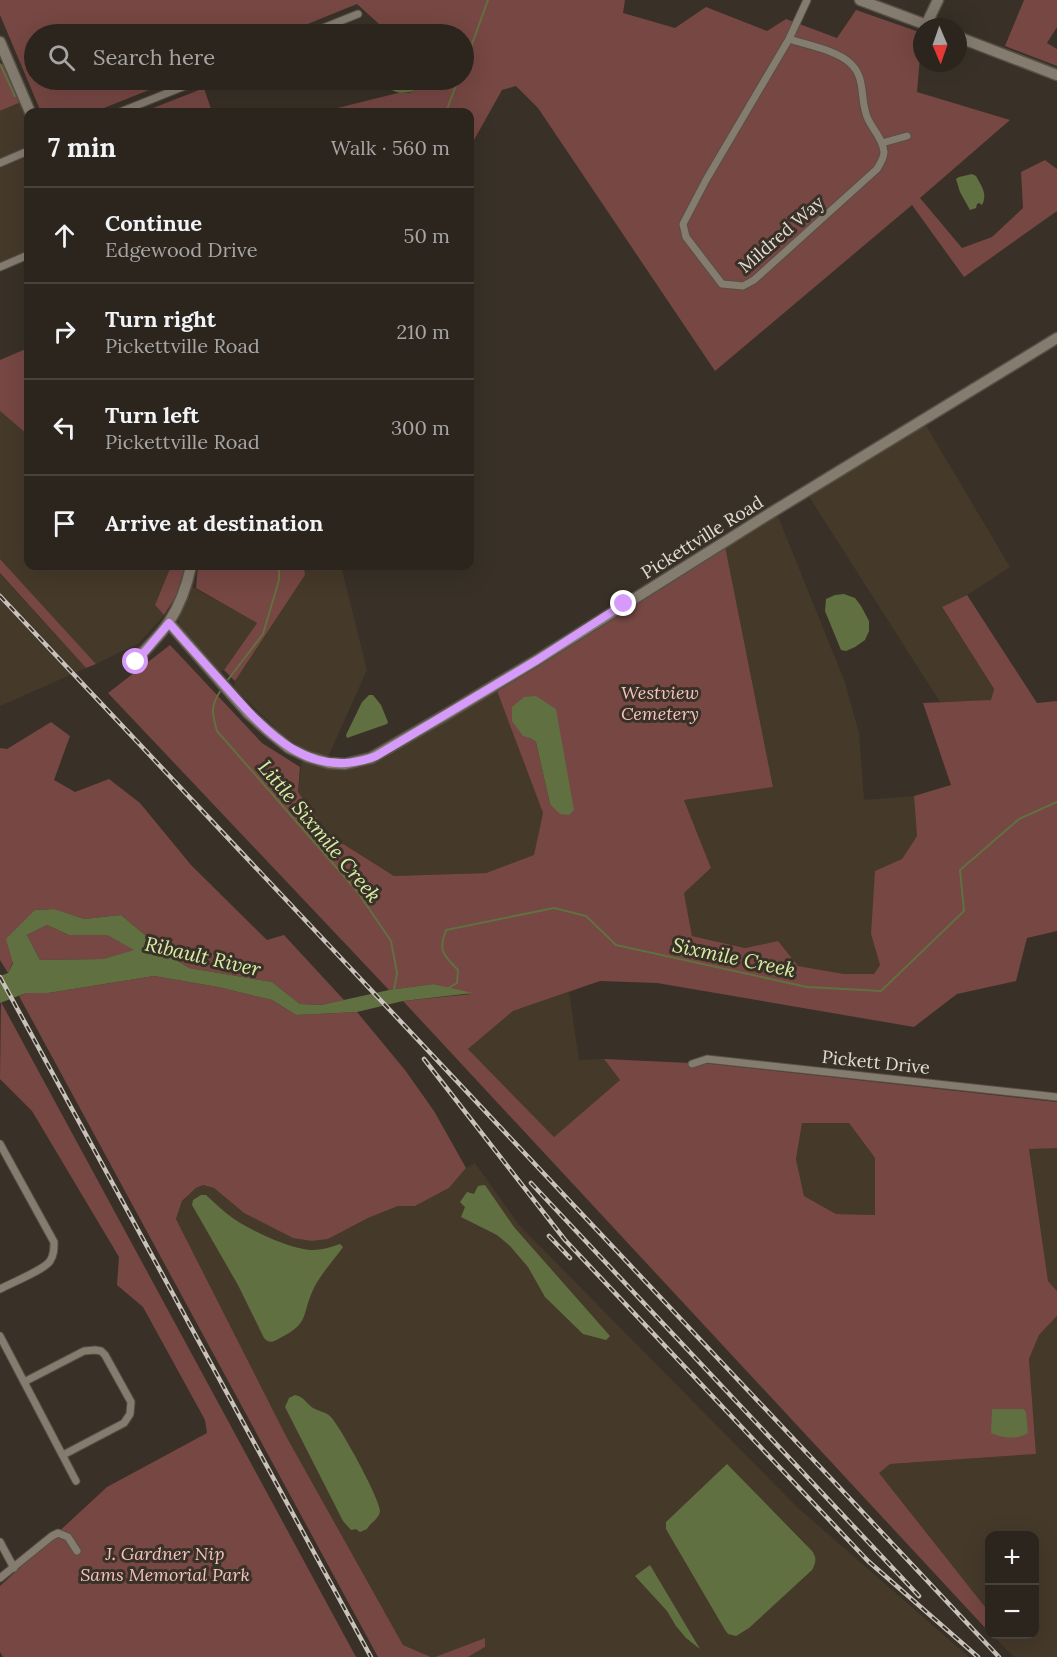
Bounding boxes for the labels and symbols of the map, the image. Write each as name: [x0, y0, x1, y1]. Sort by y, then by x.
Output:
north arrow: [913, 18, 967, 72]
street label: Mildred Way: [733, 190, 829, 277]
street label: Pickettville Road: [637, 490, 767, 584]
route end: [610, 590, 636, 616]
route start: [122, 648, 148, 674]
park label: Westview Cemetery: [621, 681, 699, 725]
water label: Little Sixmile Creek: [253, 755, 387, 907]
water label: Ribault River: [143, 931, 264, 982]
water label: Sixmile Creek: [670, 932, 798, 982]
street label: Pickett Drive: [821, 1045, 931, 1079]
park label: J. Gardner Nip Sams Memorial Park: [80, 1542, 250, 1586]

